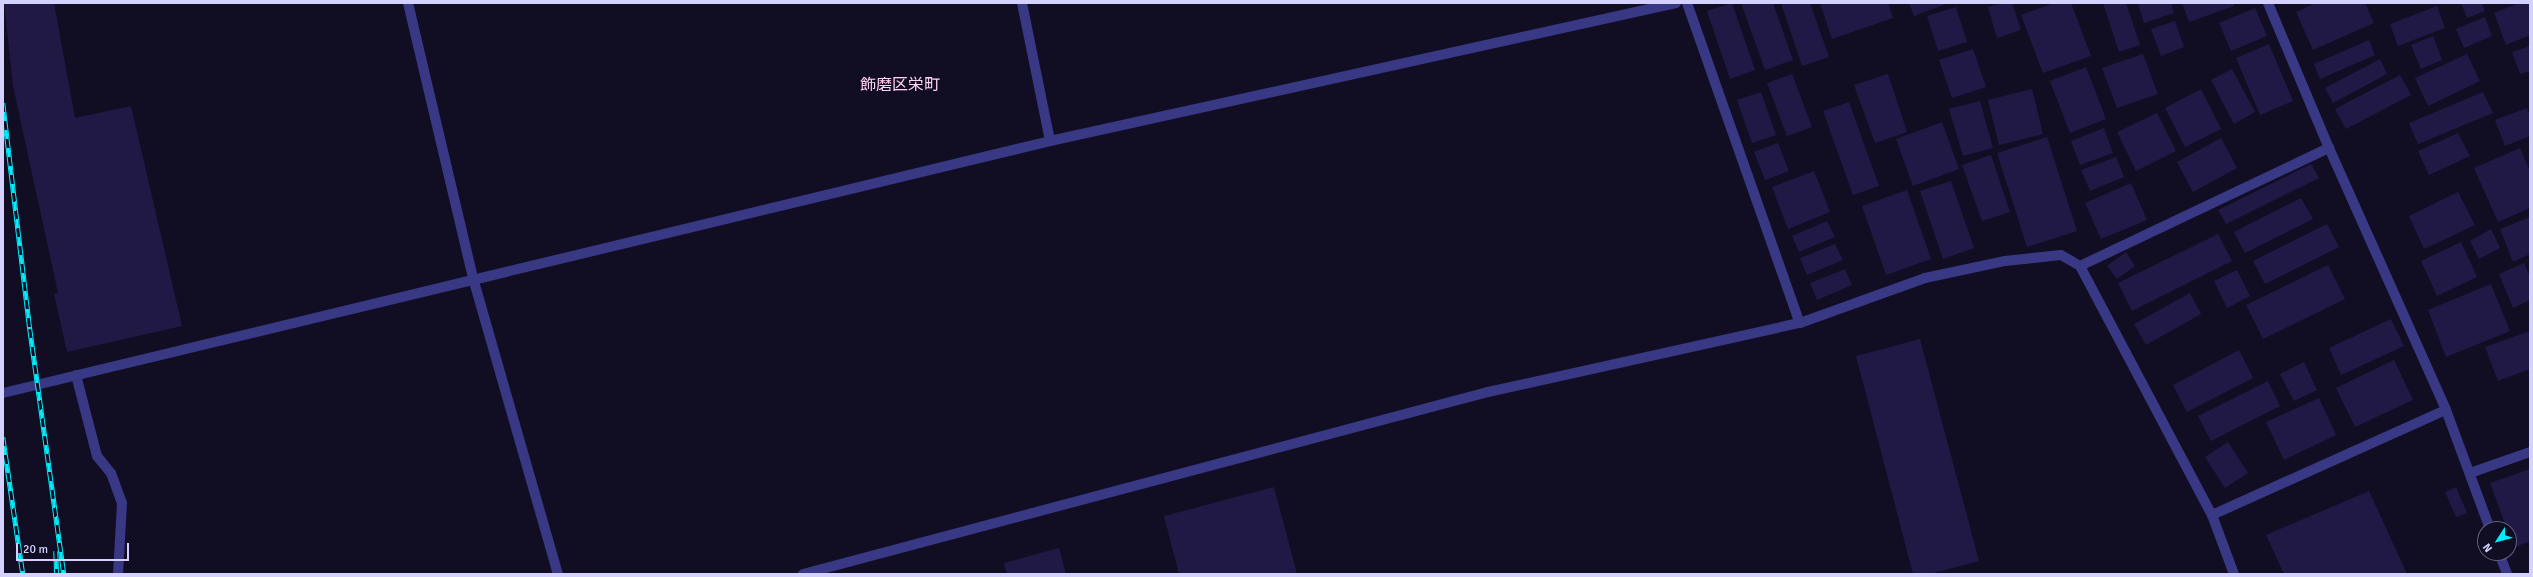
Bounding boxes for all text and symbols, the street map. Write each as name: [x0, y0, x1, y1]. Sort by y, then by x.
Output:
district label: 飾磨区栄町: [860, 75, 940, 95]
north arrow: [2477, 521, 2517, 561]
scale bar: [18, 535, 131, 561]
text: N: [2480, 541, 2495, 555]
text: 20 m: [23, 542, 48, 557]

